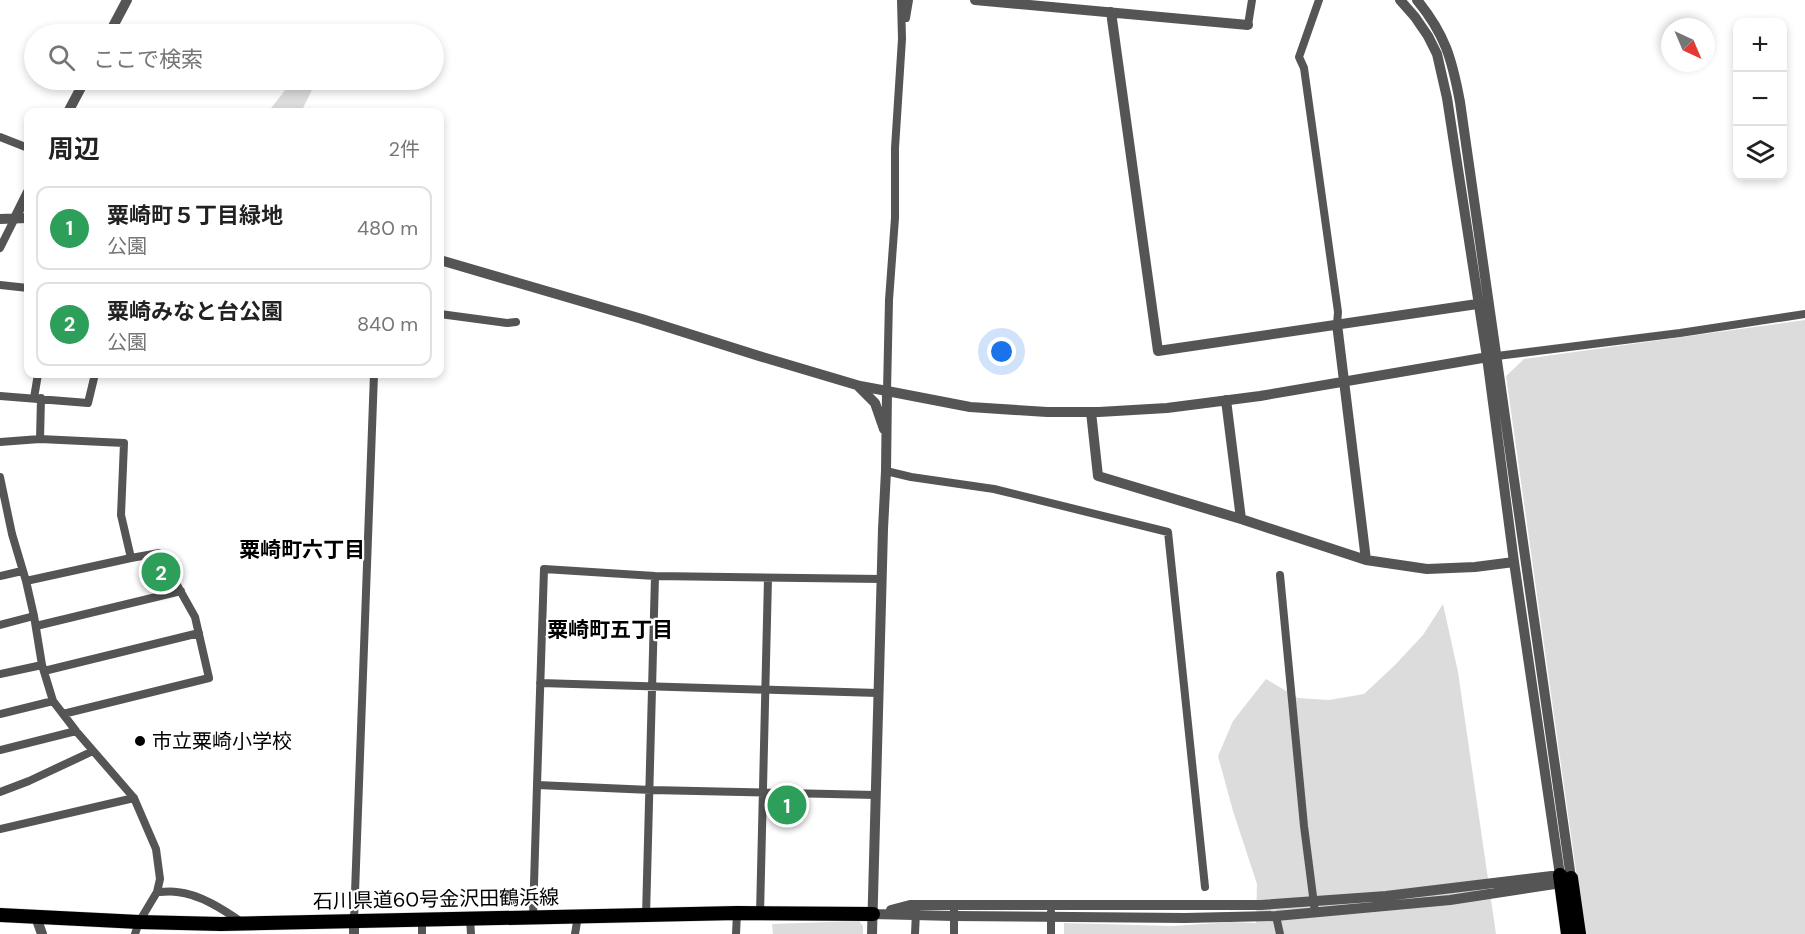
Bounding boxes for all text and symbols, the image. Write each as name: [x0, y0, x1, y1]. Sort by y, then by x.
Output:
north arrow: [1661, 18, 1715, 72]
map controls: [1733, 18, 1787, 180]
button: +: [1733, 18, 1787, 72]
search box: [24, 24, 444, 90]
icon: search: [45, 41, 78, 74]
text: ここで検索: [93, 45, 203, 74]
button: −: [1733, 72, 1787, 126]
button: layers: [1733, 126, 1787, 180]
text: 周辺: [48, 132, 100, 166]
text: 2件: [388, 136, 420, 162]
text: 粟崎町５丁目緑地: [107, 201, 283, 230]
text: 1: [66, 215, 73, 241]
text: 480 m: [357, 215, 418, 241]
text: 公園: [107, 233, 147, 259]
text: 粟崎みなと台公園: [107, 297, 283, 326]
text: 2: [64, 311, 75, 337]
text: 840 m: [357, 311, 418, 337]
text: 公園: [107, 329, 147, 355]
your location: [987, 337, 1016, 366]
district label: 粟崎町六丁目: [239, 536, 365, 564]
pin: 2: [142, 550, 180, 594]
district label: 粟崎町五丁目: [547, 616, 673, 644]
place label: 市立粟崎小学校: [152, 728, 292, 754]
marker: 市立粟崎小学校: [133, 734, 147, 748]
pin: 1: [768, 782, 806, 828]
street label: 石川県道60号金沢田鶴浜線: [313, 884, 559, 914]

